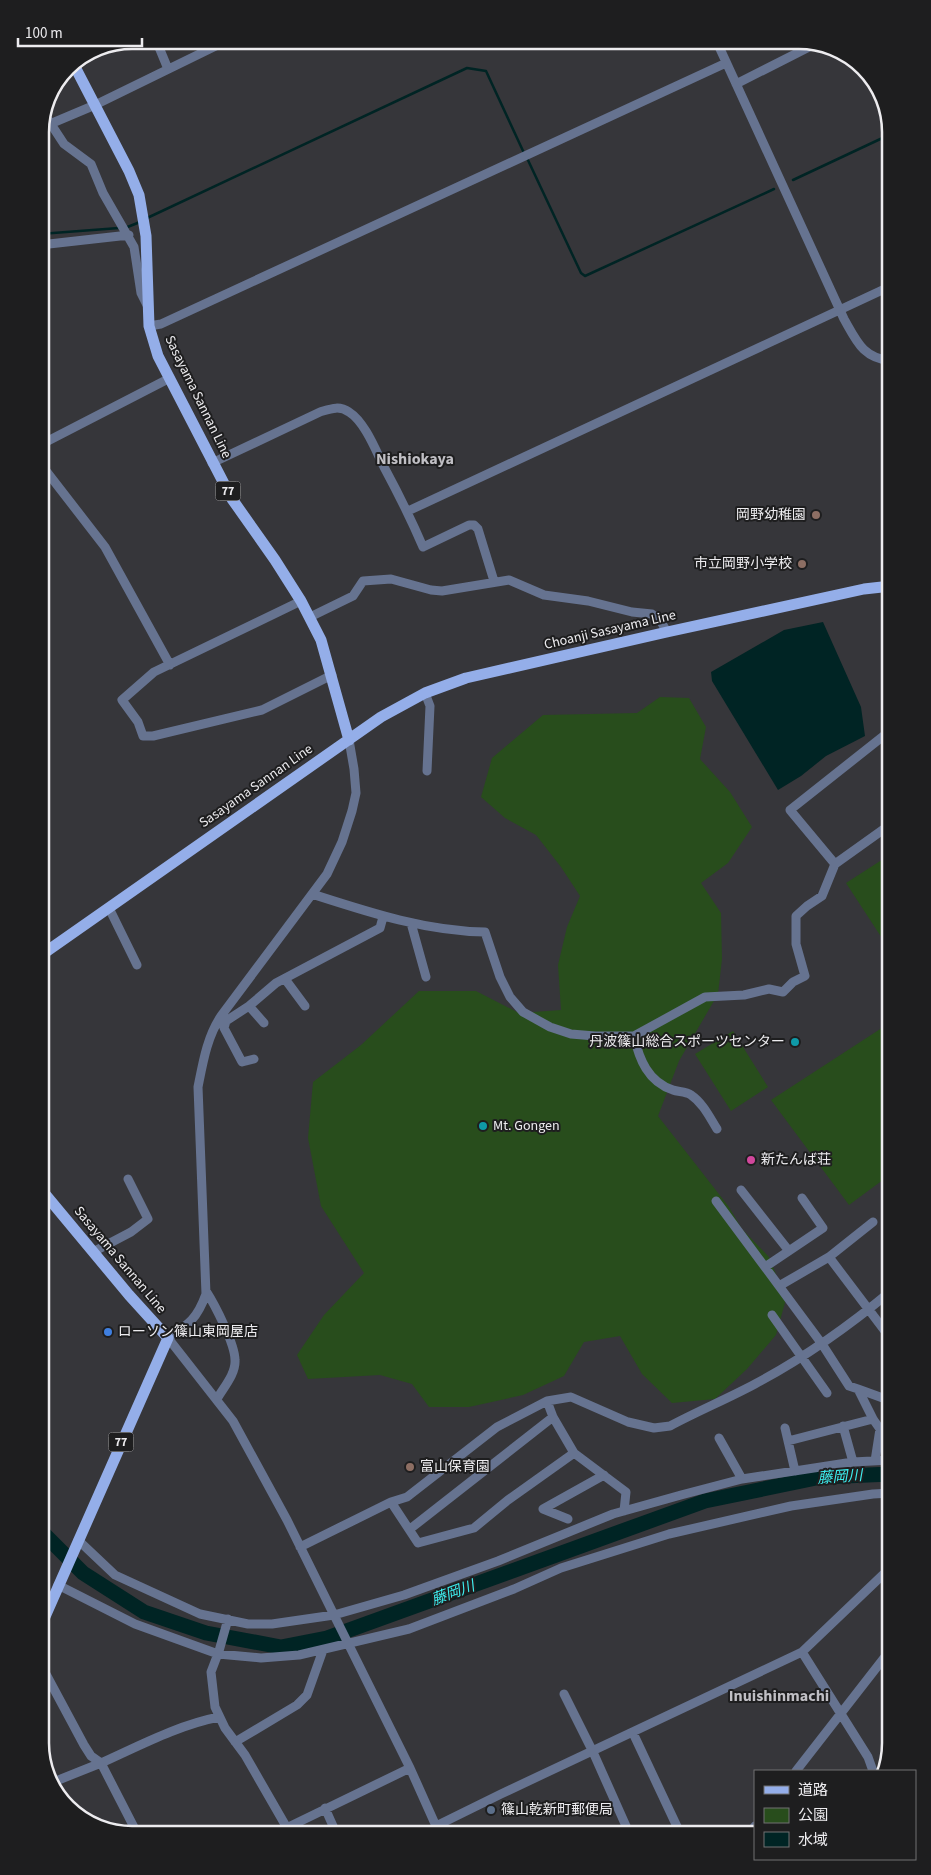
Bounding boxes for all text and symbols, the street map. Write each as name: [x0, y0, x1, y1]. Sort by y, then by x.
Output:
scale bar: [18, 15, 141, 47]
text: 100 m: [25, 23, 63, 44]
street label: Sasayama Sannan Line: [160, 332, 236, 462]
district label: Nishiokaya: [376, 448, 454, 470]
road number: 77: [216, 482, 240, 501]
place label: 岡野幼稚園: [736, 505, 806, 525]
marker: 岡野幼稚園: [810, 509, 822, 521]
place label: 市立岡野小学校: [694, 554, 792, 574]
marker: 市立岡野小学校: [796, 558, 808, 570]
street label: Choanji Sasayama Line: [542, 605, 678, 655]
street label: Sasayama Sannan Line: [195, 739, 317, 833]
place label: 丹波篠山総合スポーツセンター: [589, 1032, 785, 1052]
marker: 丹波篠山総合スポーツセンター: [789, 1036, 801, 1048]
place label: Mt. Gongen: [493, 1116, 560, 1136]
marker: Mt. Gongen: [477, 1120, 489, 1132]
place label: 新たんば荘: [761, 1150, 831, 1170]
marker: 新たんば荘: [745, 1154, 757, 1166]
street label: Sasayama Sannan Line: [69, 1202, 171, 1318]
place label: ローソン篠山東岡屋店: [118, 1322, 258, 1342]
marker: ローソン篠山東岡屋店: [102, 1326, 114, 1338]
road number: 77: [108, 1432, 134, 1451]
place label: 富山保育園: [420, 1457, 490, 1477]
marker: 富山保育園: [404, 1461, 416, 1473]
water label: 藤岡川: [817, 1465, 865, 1489]
water label: 藤岡川: [428, 1575, 480, 1611]
district label: Inuishinmachi: [729, 1685, 829, 1707]
legend: [754, 1770, 916, 1860]
text: 道路: [798, 1780, 828, 1801]
place label: 篠山乾新町郵便局: [501, 1800, 613, 1820]
marker: 篠山乾新町郵便局: [485, 1804, 497, 1816]
text: 公園: [798, 1805, 828, 1826]
text: 水域: [798, 1830, 828, 1851]

